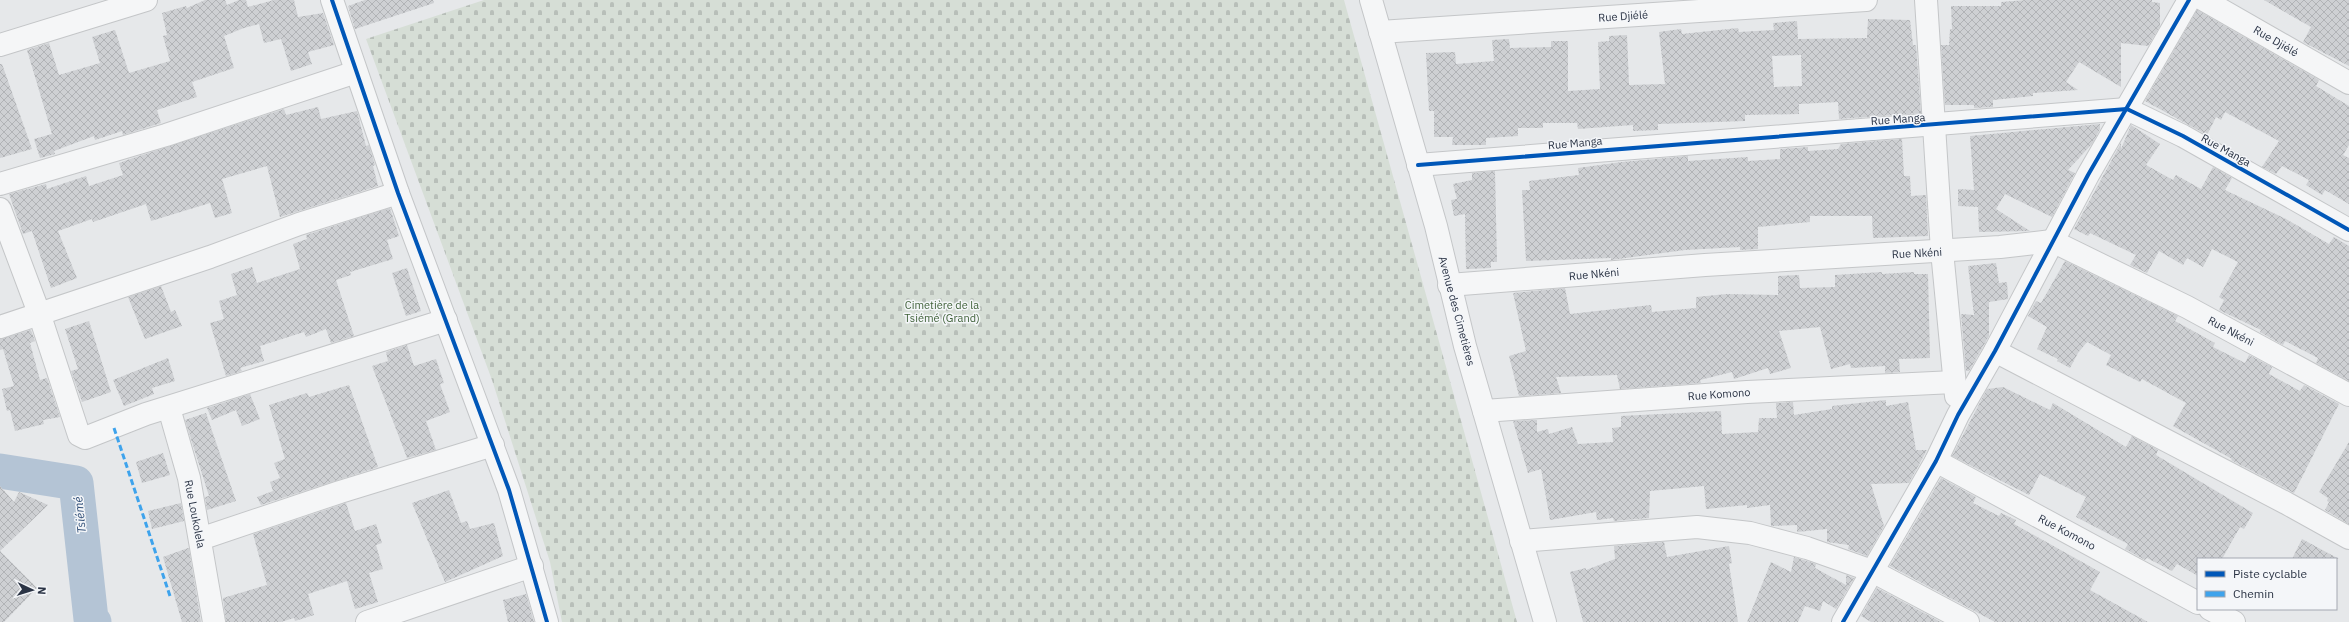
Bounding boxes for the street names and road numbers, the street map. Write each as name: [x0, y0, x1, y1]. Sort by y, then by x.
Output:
street label: Rue Djiélé: [1598, 7, 1648, 25]
street label: Rue Djiélé: [2251, 22, 2301, 60]
street label: Rue Manga: [1870, 110, 1926, 128]
street label: Rue Manga: [2199, 131, 2253, 169]
street label: Rue Manga: [1547, 134, 1603, 152]
street label: Rue Nkéni: [1891, 245, 1943, 261]
street label: Avenue des Cimetières: [1436, 255, 1478, 367]
street label: Rue Nkéni: [1568, 265, 1620, 283]
street label: Rue Nkéni: [2205, 313, 2257, 349]
street label: Rue Komono: [1687, 385, 1751, 403]
street label: Rue Loukolela: [182, 479, 209, 550]
street label: Rue Komono: [2036, 511, 2098, 553]

